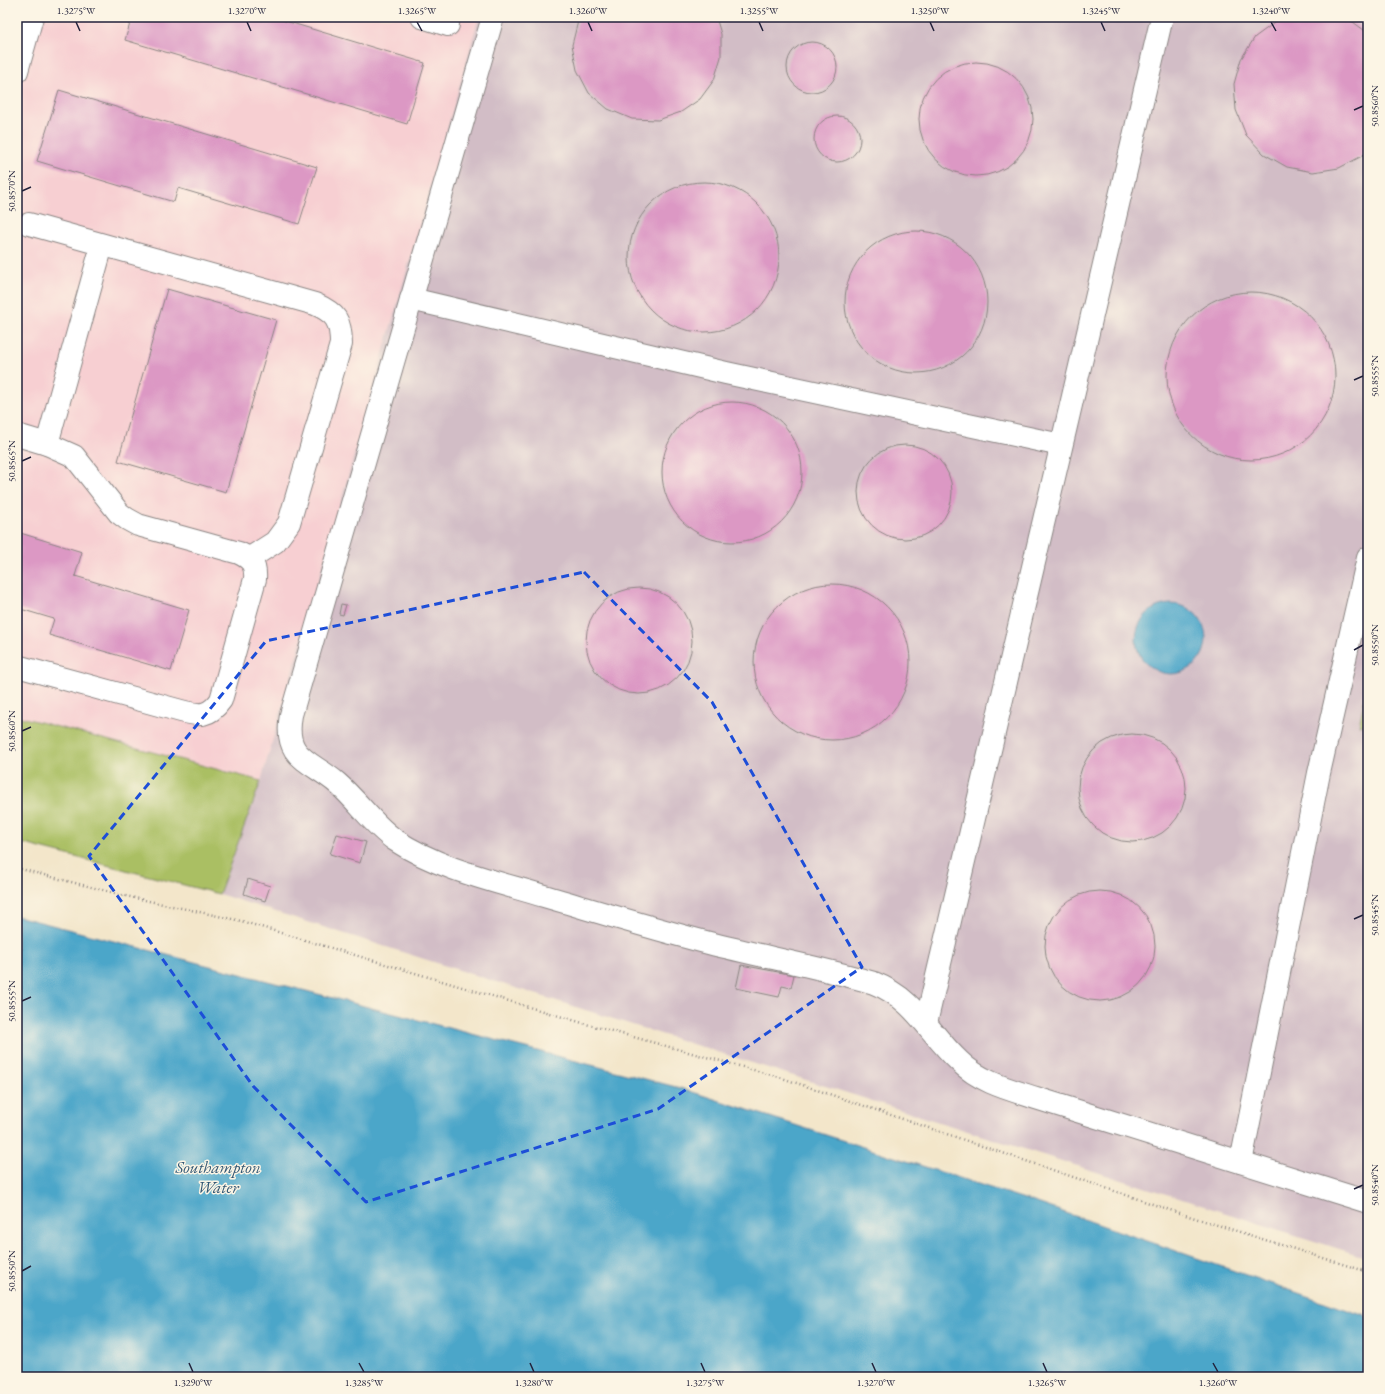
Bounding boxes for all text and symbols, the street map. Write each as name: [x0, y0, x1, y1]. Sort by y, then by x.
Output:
text: 1.3275°W: [57, 4, 96, 17]
text: 1.3270°W: [228, 4, 267, 17]
text: 1.3265°W: [398, 4, 437, 17]
text: 1.3260°W: [569, 4, 608, 17]
text: 1.3255°W: [740, 4, 779, 17]
text: 1.3250°W: [911, 4, 950, 17]
text: 1.3245°W: [1082, 4, 1121, 17]
text: 1.3240°W: [1252, 4, 1291, 17]
text: 50.8560°N: [1368, 85, 1381, 127]
text: 50.8570°N: [5, 170, 18, 212]
text: 50.8555°N: [1368, 355, 1381, 397]
text: 50.8565°N: [5, 440, 18, 482]
text: 50.8550°N: [1368, 624, 1381, 666]
text: 50.8560°N: [5, 710, 18, 752]
text: 50.8545°N: [1368, 894, 1381, 936]
text: 50.8555°N: [5, 980, 18, 1022]
water label: Southampton Water: [174, 1156, 261, 1198]
text: 50.8540°N: [1368, 1164, 1381, 1206]
text: 50.8550°N: [5, 1250, 18, 1292]
text: 1.3290°W: [174, 1376, 213, 1389]
text: 1.3285°W: [345, 1376, 384, 1389]
text: 1.3280°W: [515, 1376, 554, 1389]
text: 1.3275°W: [686, 1376, 725, 1389]
text: 1.3270°W: [857, 1376, 896, 1389]
text: 1.3265°W: [1028, 1376, 1067, 1389]
text: 1.3260°W: [1199, 1376, 1238, 1389]

